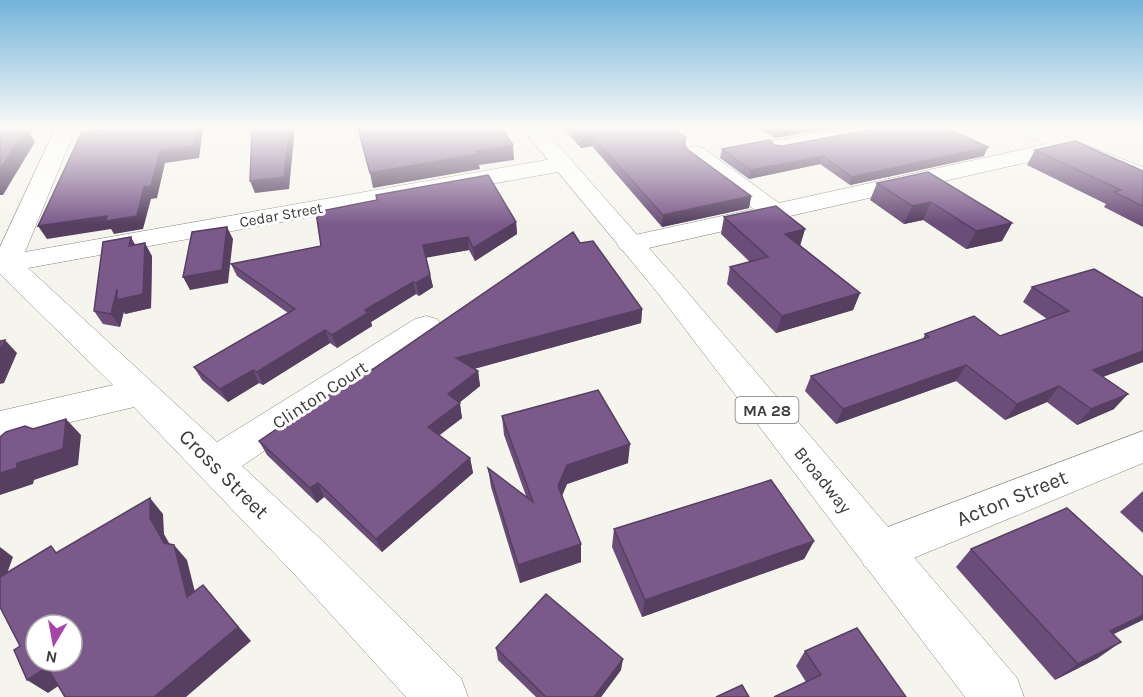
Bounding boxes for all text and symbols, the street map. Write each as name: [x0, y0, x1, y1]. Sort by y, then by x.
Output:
street label: Cedar Street: [238, 199, 324, 231]
street label: Clinton Court: [268, 356, 372, 434]
road number: MA 28: [736, 397, 798, 423]
street label: Cross Street: [174, 424, 274, 524]
street label: Broadway: [789, 442, 857, 518]
street label: Acton Street: [953, 465, 1071, 531]
north arrow: [24, 613, 84, 673]
text: N: [44, 647, 59, 668]

